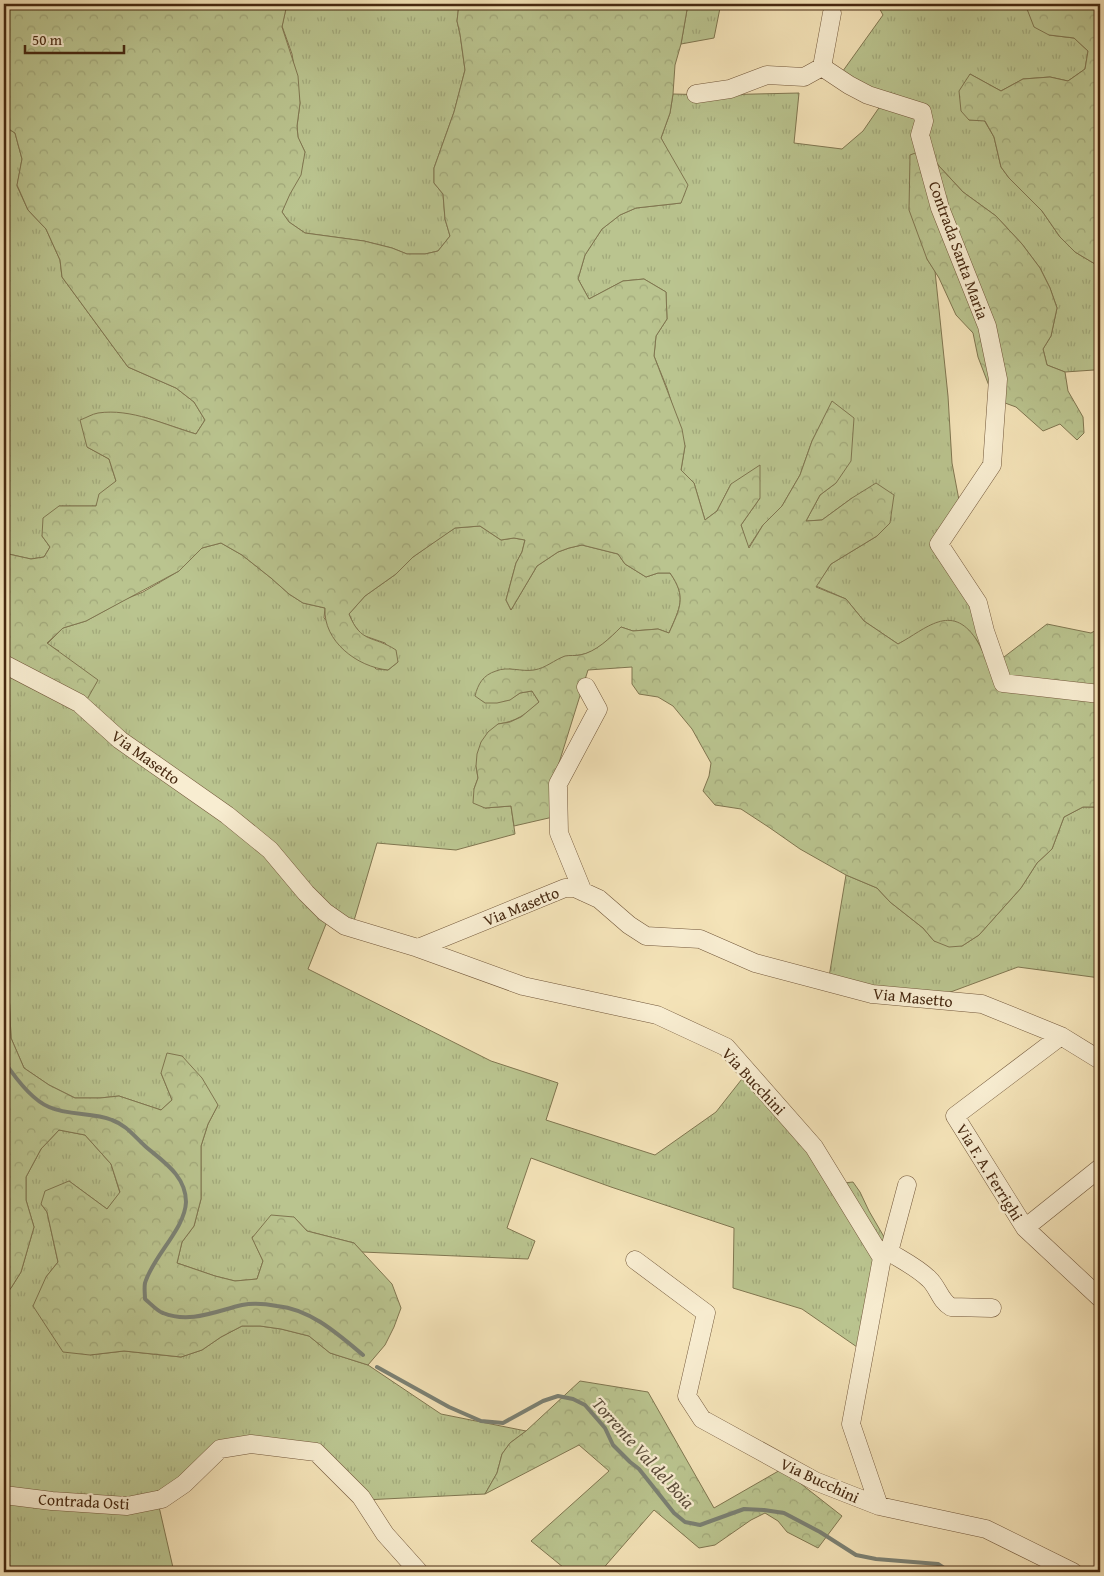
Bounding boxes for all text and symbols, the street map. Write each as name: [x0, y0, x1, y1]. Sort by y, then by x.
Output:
scale bar: [25, 22, 124, 54]
text: 50 m: [32, 29, 63, 50]
street label: Contrada Santa Maria: [923, 178, 995, 323]
street label: Via Masetto: [107, 724, 185, 790]
street label: Via Masetto: [479, 880, 563, 932]
street label: Via Masetto: [872, 981, 954, 1013]
street label: Via Bucchini: [716, 1042, 792, 1121]
street label: Via F. A. Ferrighi: [951, 1119, 1030, 1226]
water label: Torrente Val del Boia: [586, 1391, 702, 1515]
street label: Via Bucchini: [777, 1451, 864, 1509]
street label: Contrada Osti: [38, 1487, 131, 1515]

